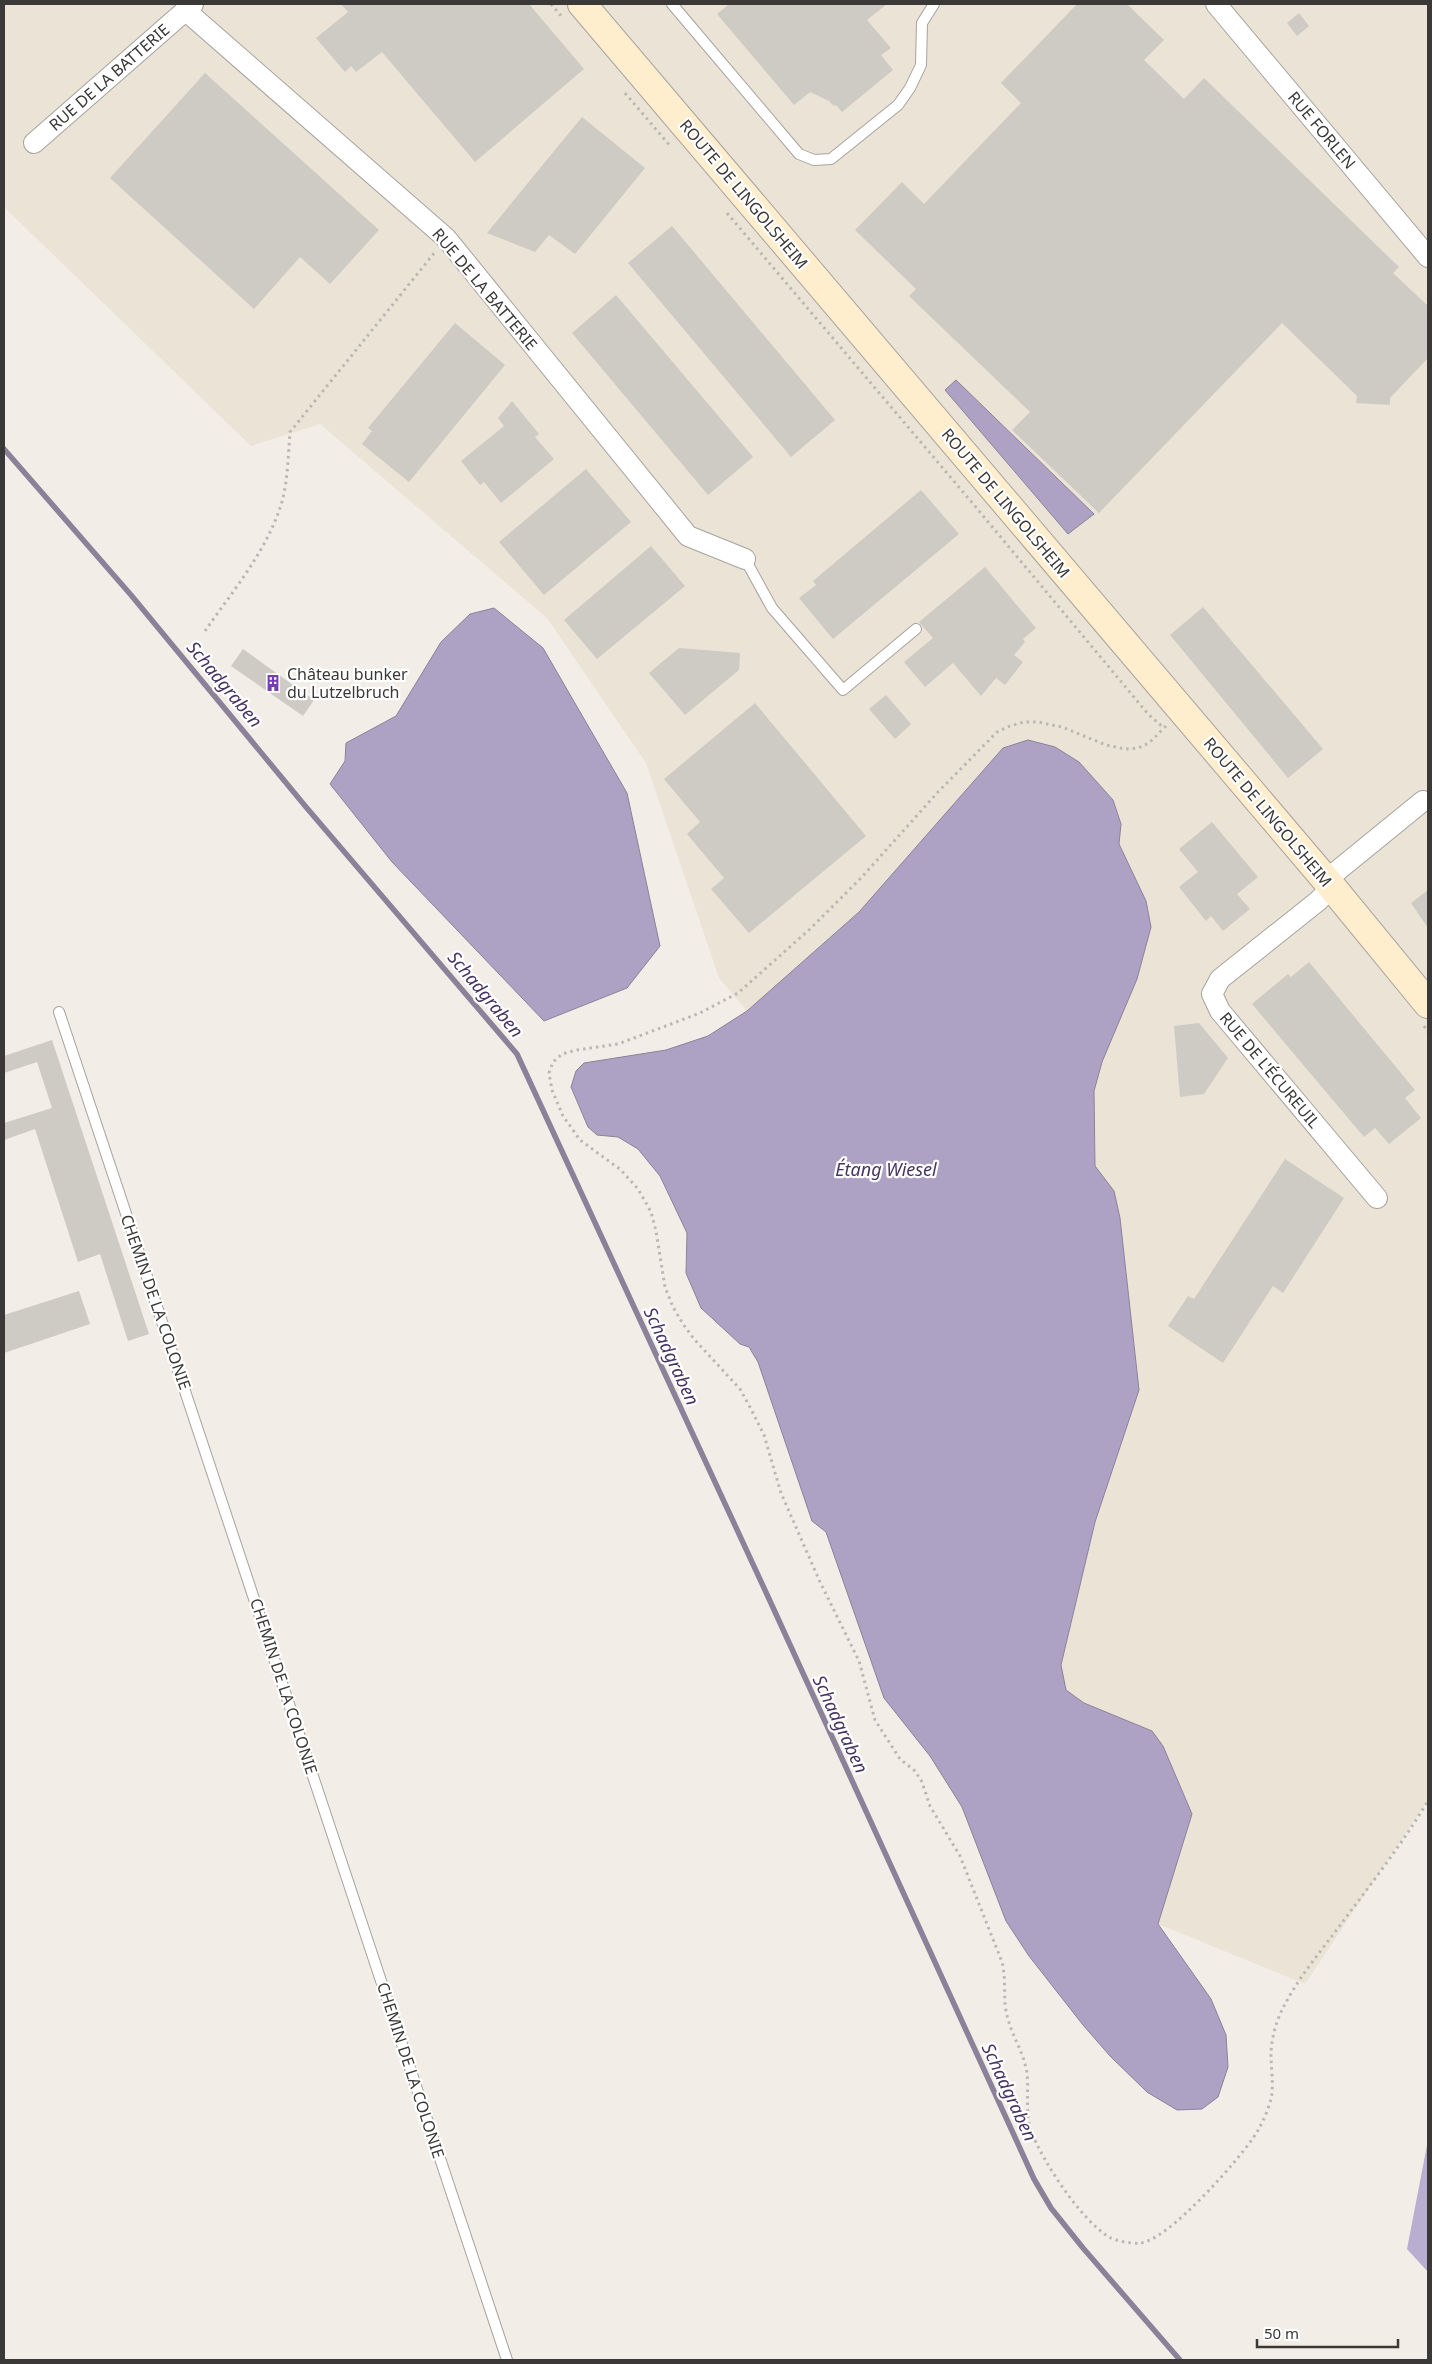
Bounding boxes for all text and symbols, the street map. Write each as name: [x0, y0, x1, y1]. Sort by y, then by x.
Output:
street label: RUE DE LA BATTERIE: [44, 19, 174, 135]
street label: RUE FORLEN: [1283, 87, 1361, 173]
street label: ROUTE DE LINGOLSHEIM: [675, 115, 813, 273]
street label: RUE DE LA BATTERIE: [427, 223, 543, 355]
street label: ROUTE DE LINGOLSHEIM: [937, 424, 1075, 582]
water label: Schadgraben: [182, 636, 268, 732]
place label: Château bunker du Lutzelbruch: [287, 663, 408, 703]
building icon: Château bunker du Lutzelbruch: [263, 673, 283, 693]
street label: ROUTE DE LINGOLSHEIM: [1199, 733, 1337, 891]
water label: Schadgraben: [443, 946, 529, 1042]
street label: RUE DE L'ÉCUREUIL: [1215, 1007, 1325, 1133]
water label: Étang Wiesel: [835, 1157, 937, 1181]
street label: CHEMIN DE LA COLONIE: [116, 1211, 196, 1393]
water label: Schadgraben: [639, 1303, 705, 1409]
street label: CHEMIN DE LA COLONIE: [245, 1595, 323, 1777]
water label: Schadgraben: [808, 1671, 874, 1777]
street label: CHEMIN DE LA COLONIE: [372, 1979, 450, 2161]
water label: Schadgraben: [977, 2039, 1043, 2145]
scale bar: [1257, 2316, 1398, 2348]
text: 50 m: [1264, 2323, 1299, 2343]

